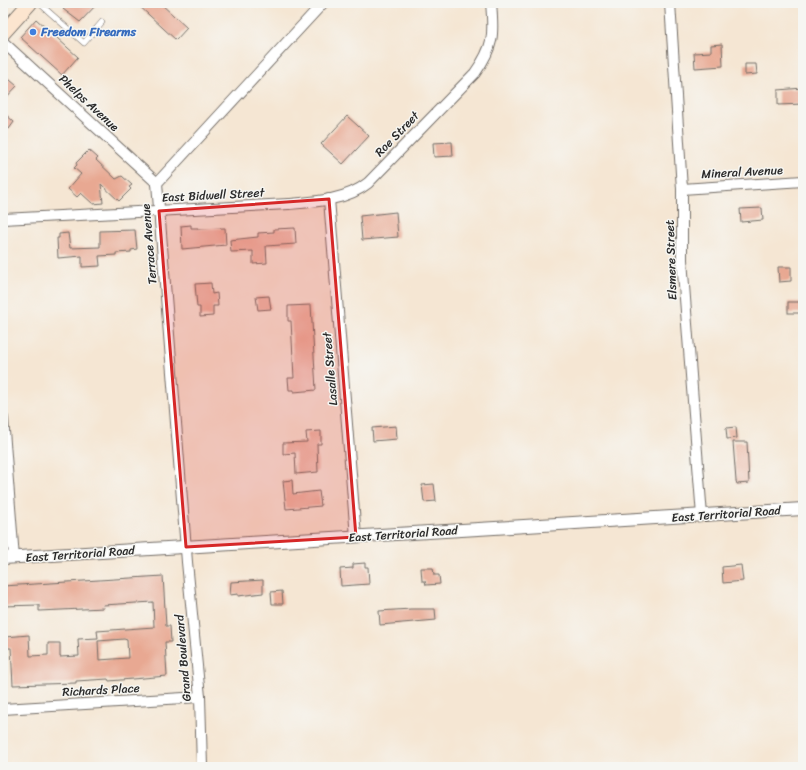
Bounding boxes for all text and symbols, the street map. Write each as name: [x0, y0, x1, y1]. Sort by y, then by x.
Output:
place label: Freedom Firearms: [40, 21, 136, 43]
marker: Freedom Firearms: [28, 27, 38, 37]
street label: Phelps Avenue: [54, 69, 125, 137]
street label: Roe Street: [369, 105, 426, 162]
street label: Mineral Avenue: [701, 159, 783, 185]
street label: East Bidwell Street: [161, 181, 266, 209]
street label: Terrace Avenue: [135, 203, 163, 285]
street label: Elsmere Street: [659, 220, 683, 300]
street label: Lasalle Street: [316, 330, 344, 407]
street label: East Territorial Road: [671, 499, 782, 529]
street label: East Territorial Road: [348, 519, 459, 549]
street label: East Territorial Road: [25, 539, 136, 569]
street label: Grand Boulevard: [168, 612, 198, 702]
street label: Richards Place: [62, 677, 140, 703]

